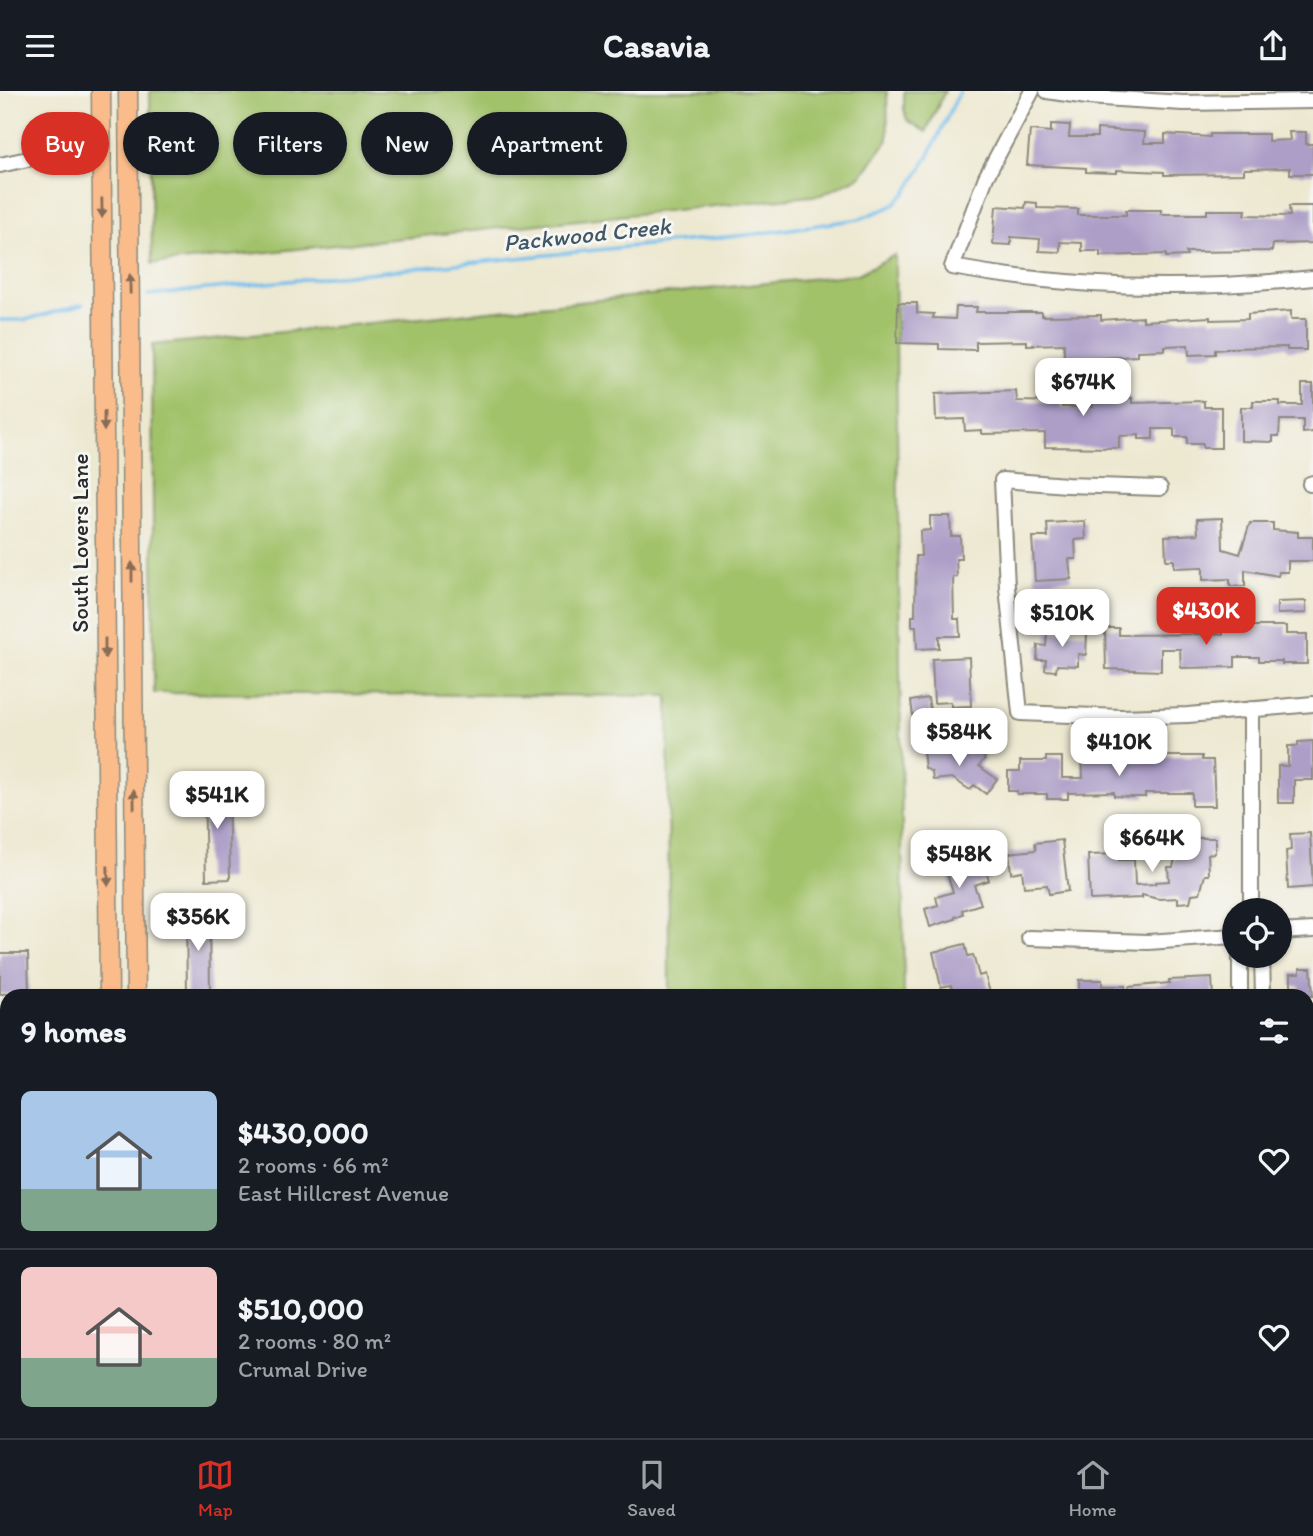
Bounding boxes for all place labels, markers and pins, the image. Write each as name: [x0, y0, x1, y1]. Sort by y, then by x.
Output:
pin: $674K: [1034, 359, 1132, 418]
pin: $430K: [1157, 587, 1255, 647]
pin: $510K: [1013, 589, 1111, 649]
pin: $584K: [910, 709, 1008, 768]
pin: $410K: [1070, 719, 1168, 778]
pin: $541K: [168, 771, 266, 831]
pin: $664K: [1103, 815, 1201, 874]
pin: $548K: [910, 831, 1008, 890]
pin: $356K: [149, 893, 247, 953]

